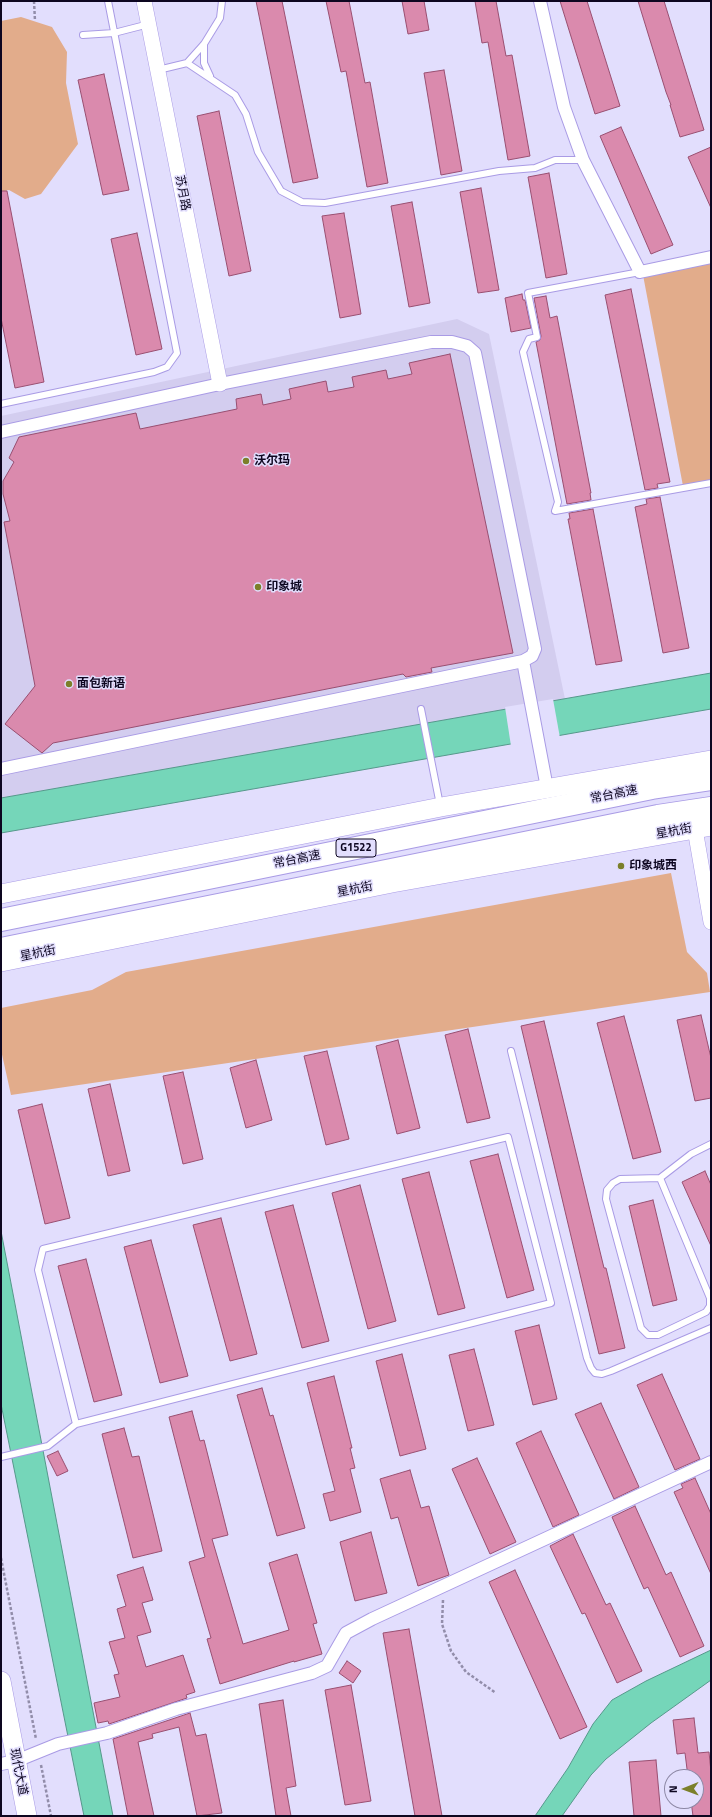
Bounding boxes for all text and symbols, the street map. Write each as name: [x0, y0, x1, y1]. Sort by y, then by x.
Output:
street label: 苏月路: [171, 174, 193, 212]
place label: 沃尔玛: [254, 454, 290, 468]
marker: 沃尔玛: [241, 456, 251, 466]
place label: 印象城: [266, 580, 302, 594]
marker: 印象城: [253, 582, 263, 592]
place label: 面包新语: [77, 677, 125, 691]
marker: 面包新语: [64, 679, 74, 689]
street label: 常台高速: [589, 783, 639, 807]
street label: 星杭街: [655, 822, 693, 842]
road number: G1522: [336, 839, 376, 857]
street label: 常台高速: [272, 848, 322, 872]
place label: 印象城西: [629, 859, 677, 873]
marker: 印象城西: [616, 861, 626, 871]
street label: 星杭街: [336, 879, 374, 901]
street label: 星杭街: [19, 943, 57, 965]
street label: 现代大道: [6, 1747, 30, 1797]
north arrow: [664, 1769, 704, 1809]
text: N: [665, 1785, 681, 1793]

